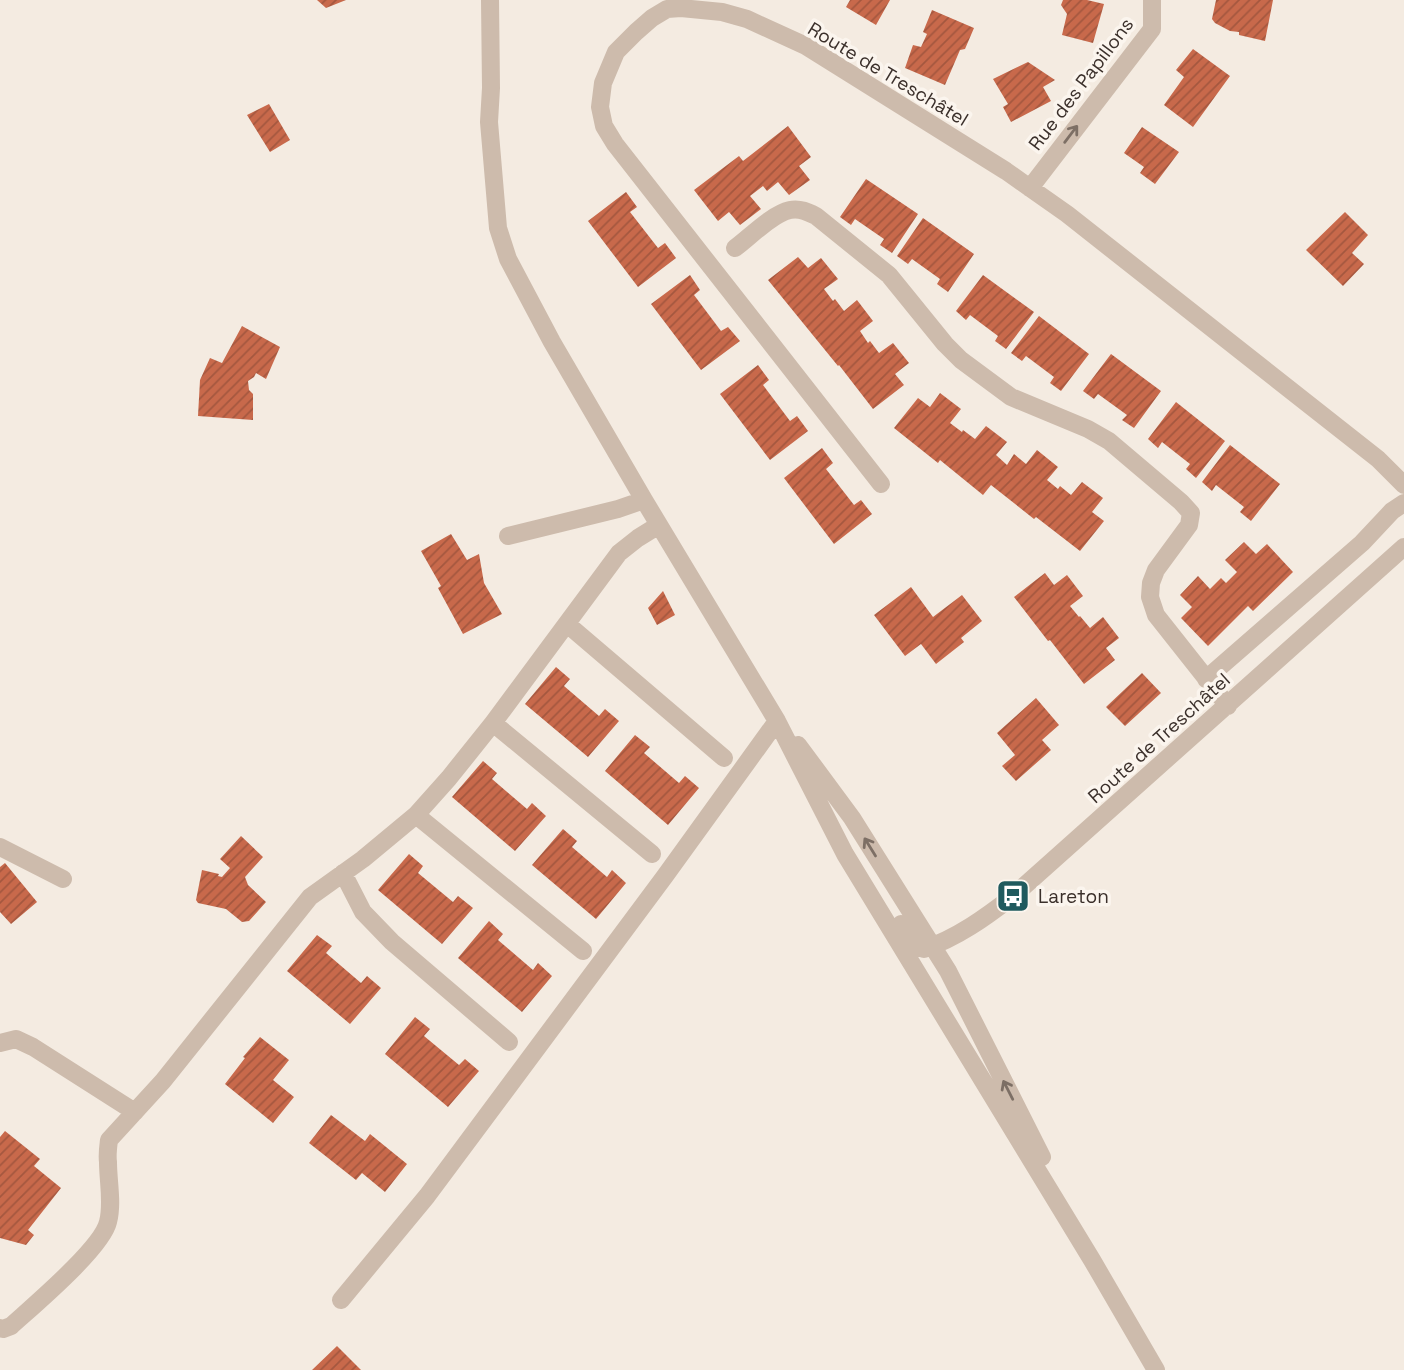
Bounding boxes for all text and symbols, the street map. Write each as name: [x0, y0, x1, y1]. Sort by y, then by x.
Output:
street label: Rue des Papillons: [1023, 13, 1139, 155]
street label: Route de Treschâtel: [803, 16, 973, 132]
one-way arrow: [1064, 125, 1079, 143]
street label: Route de Treschâtel: [1083, 667, 1235, 809]
one-way arrow: [862, 837, 876, 857]
bus stop icon: Lareton: [994, 877, 1032, 915]
place label: Lareton: [1038, 884, 1109, 909]
one-way arrow: [1000, 1080, 1014, 1101]

